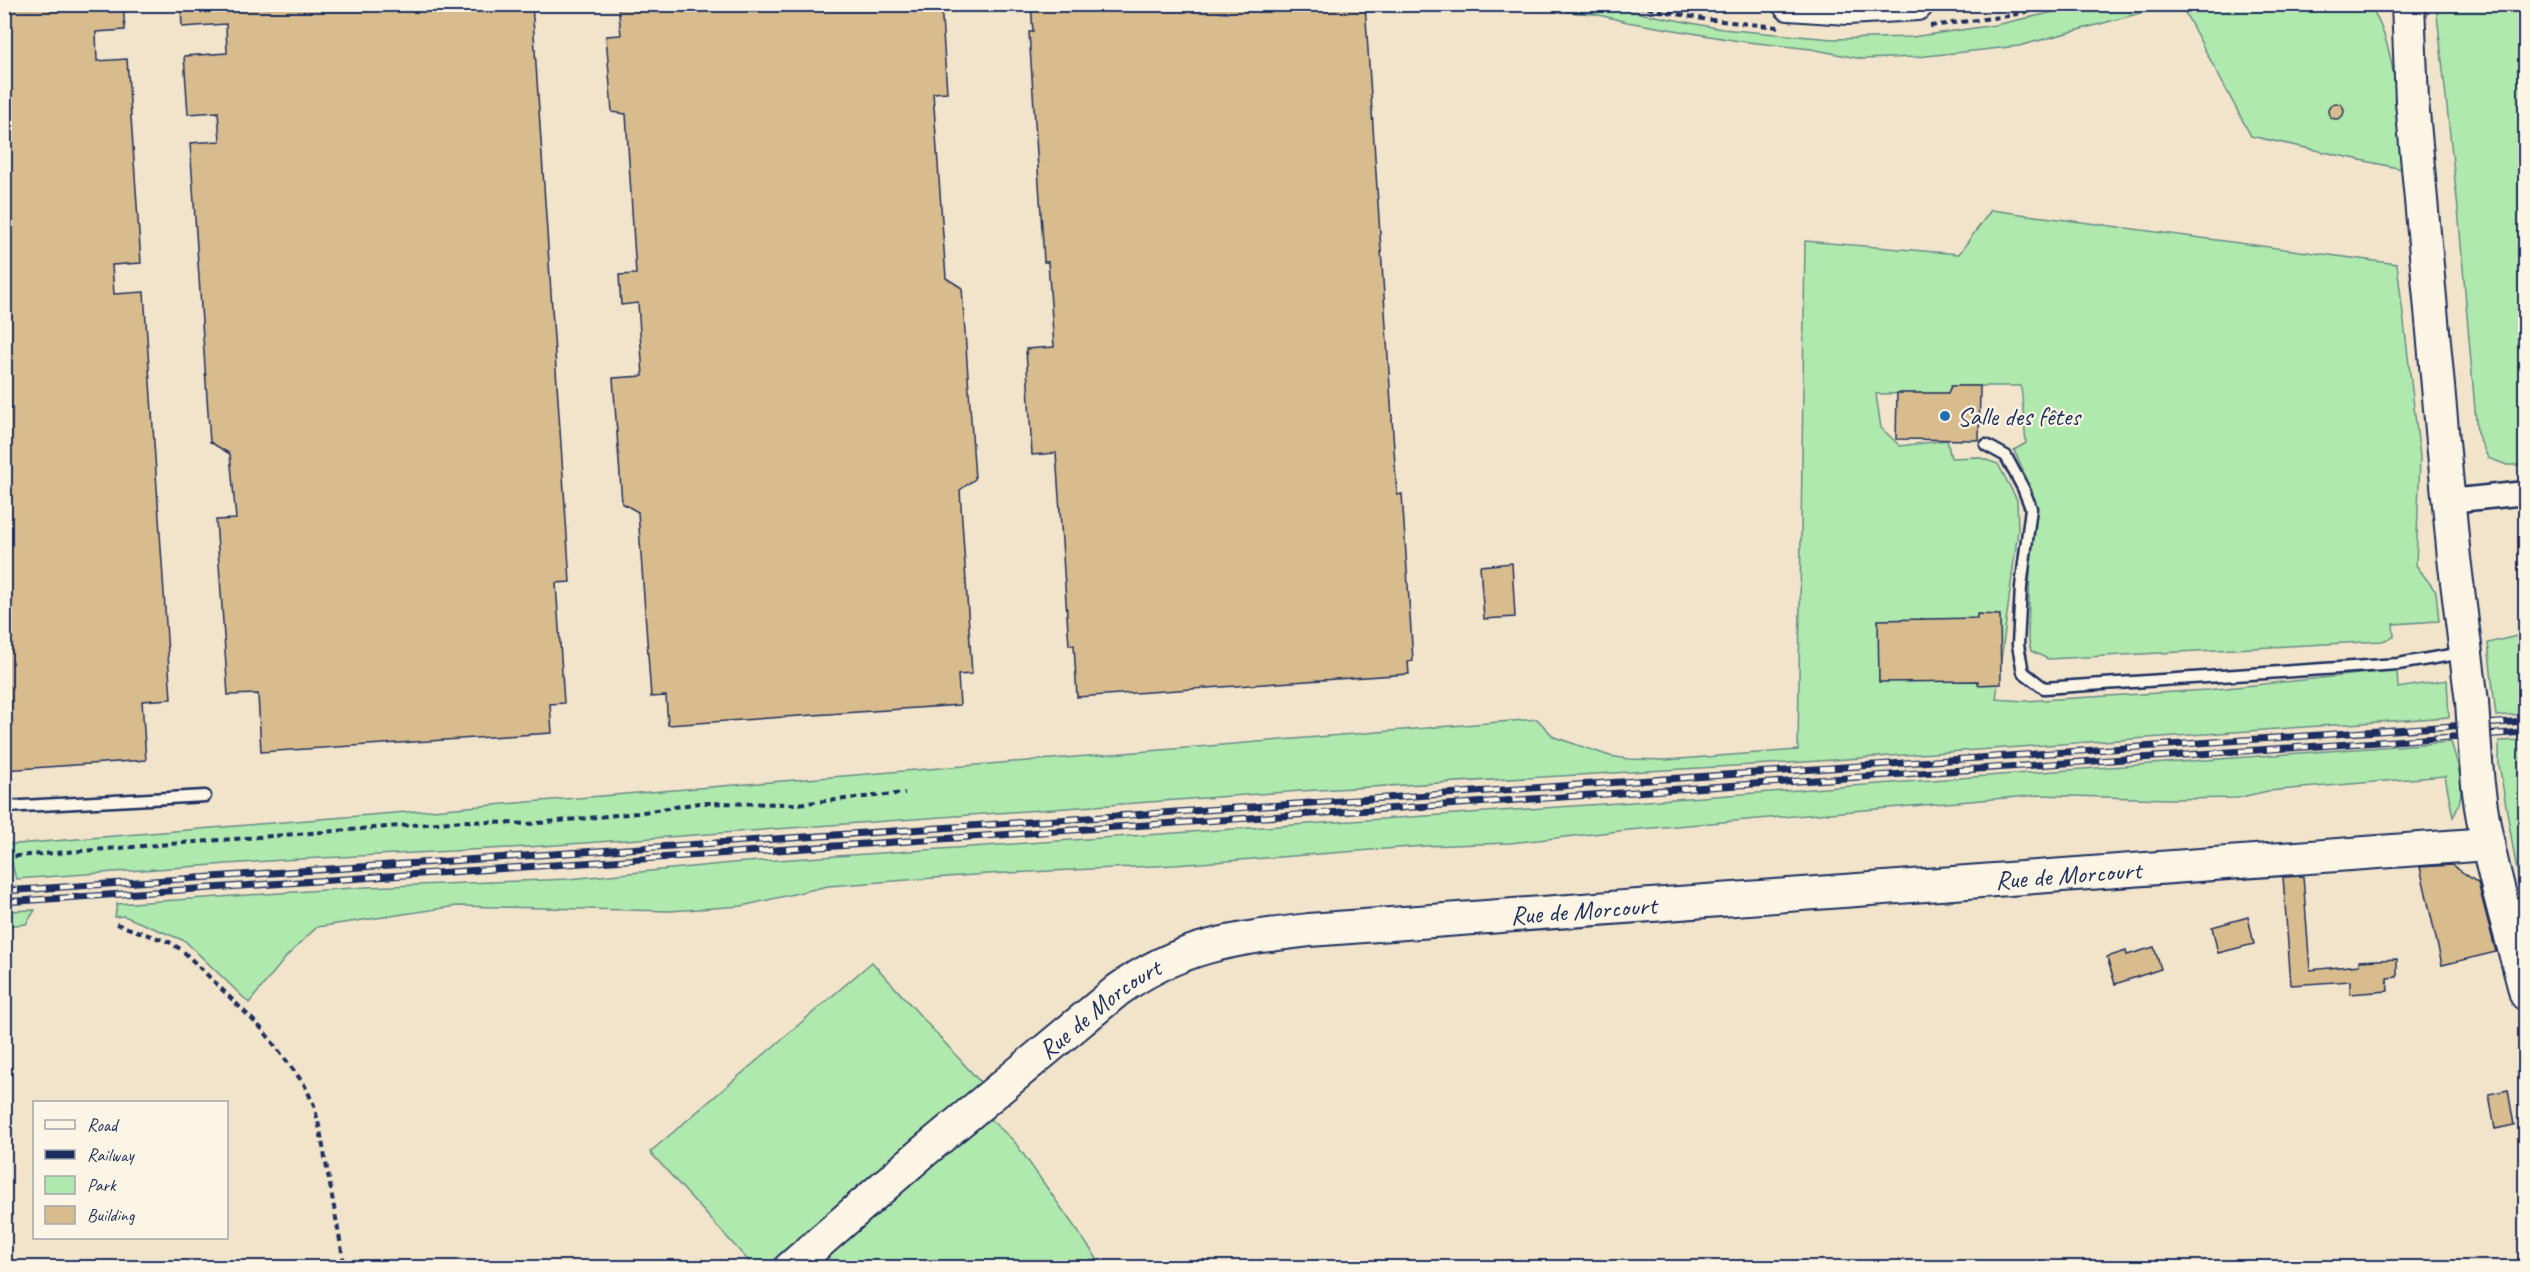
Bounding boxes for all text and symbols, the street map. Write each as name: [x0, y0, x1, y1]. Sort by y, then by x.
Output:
place label: Salle des fêtes: [1957, 400, 2082, 433]
marker: Salle des fêtes: [1938, 409, 1952, 423]
street label: Rue de Morcourt: [1994, 853, 2145, 897]
street label: Rue de Morcourt: [1509, 889, 1660, 932]
street label: Rue de Morcourt: [1032, 950, 1168, 1066]
legend: [33, 1101, 228, 1239]
text: Road: [87, 1114, 120, 1136]
text: Railway: [87, 1144, 135, 1166]
text: Park: [87, 1174, 117, 1196]
text: Building: [87, 1204, 136, 1226]

